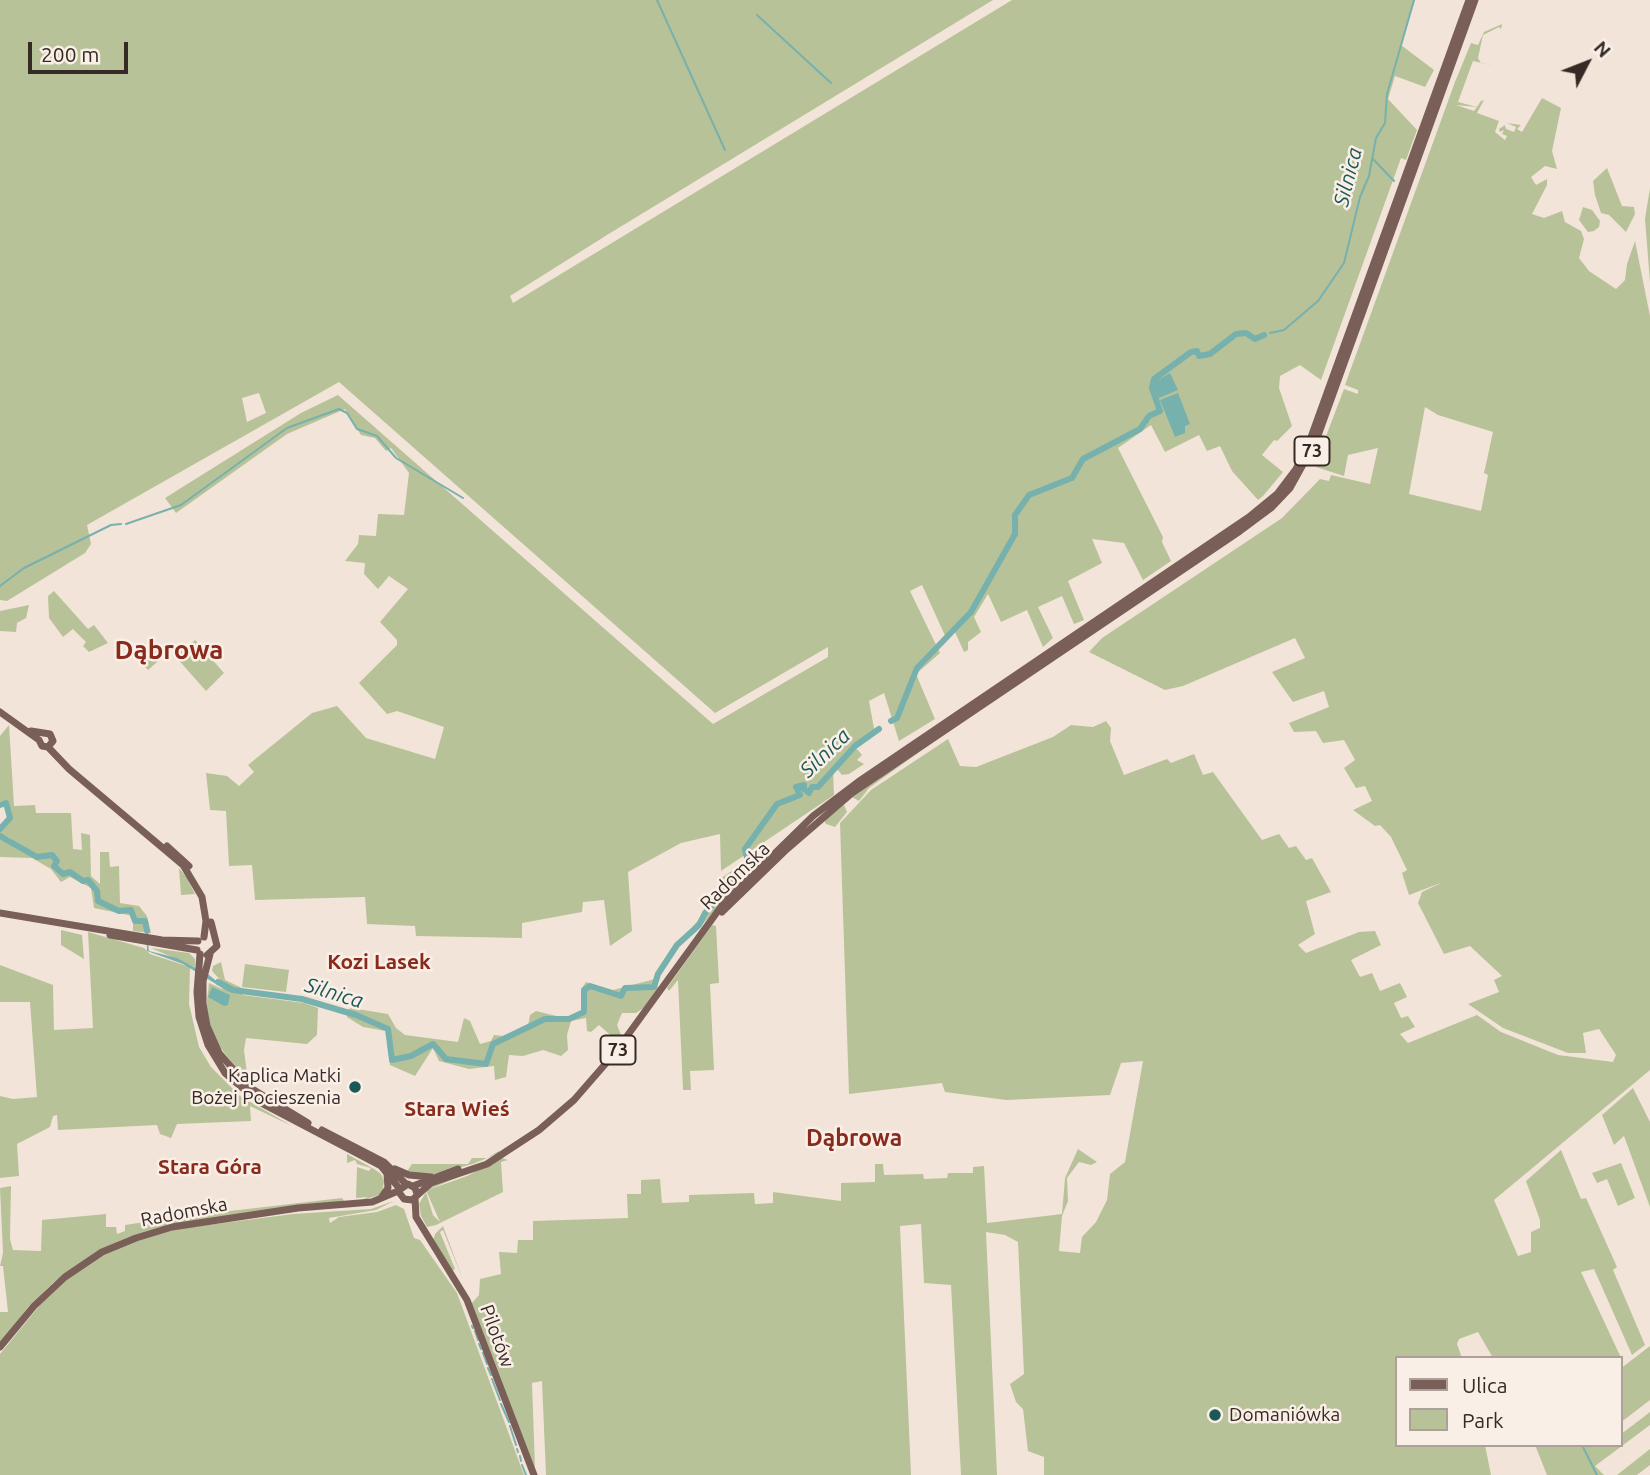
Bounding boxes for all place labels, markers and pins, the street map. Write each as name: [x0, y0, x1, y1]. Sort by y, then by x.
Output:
place label: Kaplica Matki Bożej Pocieszenia: [191, 1065, 341, 1109]
marker: Kaplica Matki Bożej Pocieszenia: [347, 1079, 363, 1095]
place label: Domaniówka: [1229, 1404, 1340, 1426]
marker: Domaniówka: [1207, 1407, 1223, 1423]

